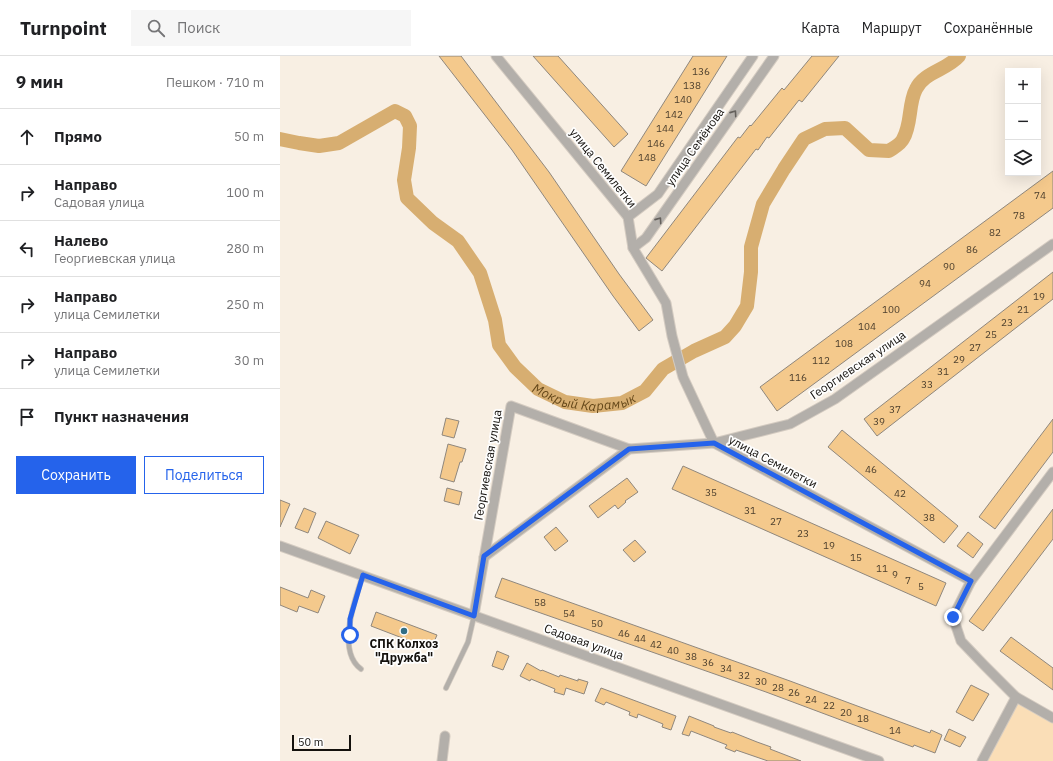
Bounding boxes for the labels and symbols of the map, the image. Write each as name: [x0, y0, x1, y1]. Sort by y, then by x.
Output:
house number: 136: [692, 65, 710, 78]
house number: 138: [683, 79, 701, 92]
house number: 140: [674, 93, 692, 106]
street label: улица Семёнова: [662, 104, 727, 189]
house number: 142: [665, 108, 683, 121]
one-way arrow: [729, 111, 736, 118]
house number: 144: [656, 122, 674, 135]
street label: улица Семилетки: [567, 125, 640, 211]
house number: 146: [647, 137, 665, 150]
house number: 148: [638, 151, 656, 164]
house number: 74: [1034, 189, 1046, 202]
house number: 78: [1013, 209, 1025, 222]
one-way arrow: [654, 217, 662, 224]
house number: 82: [989, 226, 1001, 239]
house number: 86: [966, 243, 978, 256]
house number: 90: [943, 260, 955, 273]
house number: 94: [919, 277, 931, 290]
house number: 19: [1033, 290, 1045, 303]
house number: 100: [882, 303, 900, 316]
house number: 21: [1017, 303, 1029, 316]
house number: 23: [1001, 316, 1013, 329]
house number: 104: [858, 320, 876, 333]
street label: Георгиевская улица: [807, 327, 909, 402]
house number: 25: [985, 328, 997, 341]
house number: 108: [835, 337, 853, 350]
house number: 27: [969, 341, 981, 354]
house number: 29: [953, 353, 965, 366]
house number: 112: [812, 354, 830, 367]
house number: 31: [937, 365, 949, 378]
house number: 116: [789, 371, 807, 384]
house number: 33: [921, 378, 933, 391]
water label: Мокрый Карамык: [530, 380, 639, 415]
house number: 37: [889, 403, 901, 416]
street label: Георгиевская улица: [470, 408, 505, 521]
house number: 39: [873, 415, 885, 428]
street label: улица Семилетки: [726, 432, 820, 491]
house number: 46: [865, 463, 877, 476]
house number: 35: [705, 486, 717, 499]
house number: 42: [894, 487, 906, 500]
house number: 31: [744, 504, 756, 517]
house number: 38: [923, 511, 935, 524]
house number: 27: [770, 515, 782, 528]
house number: 23: [797, 527, 809, 540]
house number: 19: [823, 539, 835, 552]
house number: 15: [850, 551, 862, 564]
house number: 11: [876, 562, 888, 575]
house number: 9: [892, 568, 898, 581]
house number: 7: [905, 574, 911, 587]
house number: 5: [918, 580, 924, 593]
house number: 58: [534, 596, 546, 609]
house number: 54: [563, 607, 575, 620]
route end: [944, 608, 962, 626]
house number: 50: [591, 617, 603, 630]
street label: Садовая улица: [542, 620, 627, 663]
route start: [341, 626, 359, 644]
marker: СПК Колхоз "Дружба": [399, 626, 409, 636]
house number: 46: [618, 627, 630, 640]
house number: 44: [634, 632, 646, 645]
place label: СПК Колхоз "Дружба": [370, 636, 438, 665]
house number: 42: [650, 638, 662, 651]
house number: 40: [667, 644, 679, 657]
house number: 38: [685, 650, 697, 663]
house number: 36: [702, 656, 714, 669]
house number: 34: [720, 662, 732, 675]
house number: 32: [738, 669, 750, 682]
house number: 30: [755, 675, 767, 688]
house number: 28: [772, 681, 784, 694]
house number: 26: [788, 686, 800, 699]
house number: 24: [805, 693, 817, 706]
house number: 22: [823, 699, 835, 712]
house number: 20: [840, 706, 852, 719]
house number: 18: [857, 712, 869, 725]
house number: 14: [889, 724, 901, 737]
scale bar: [292, 733, 351, 752]

